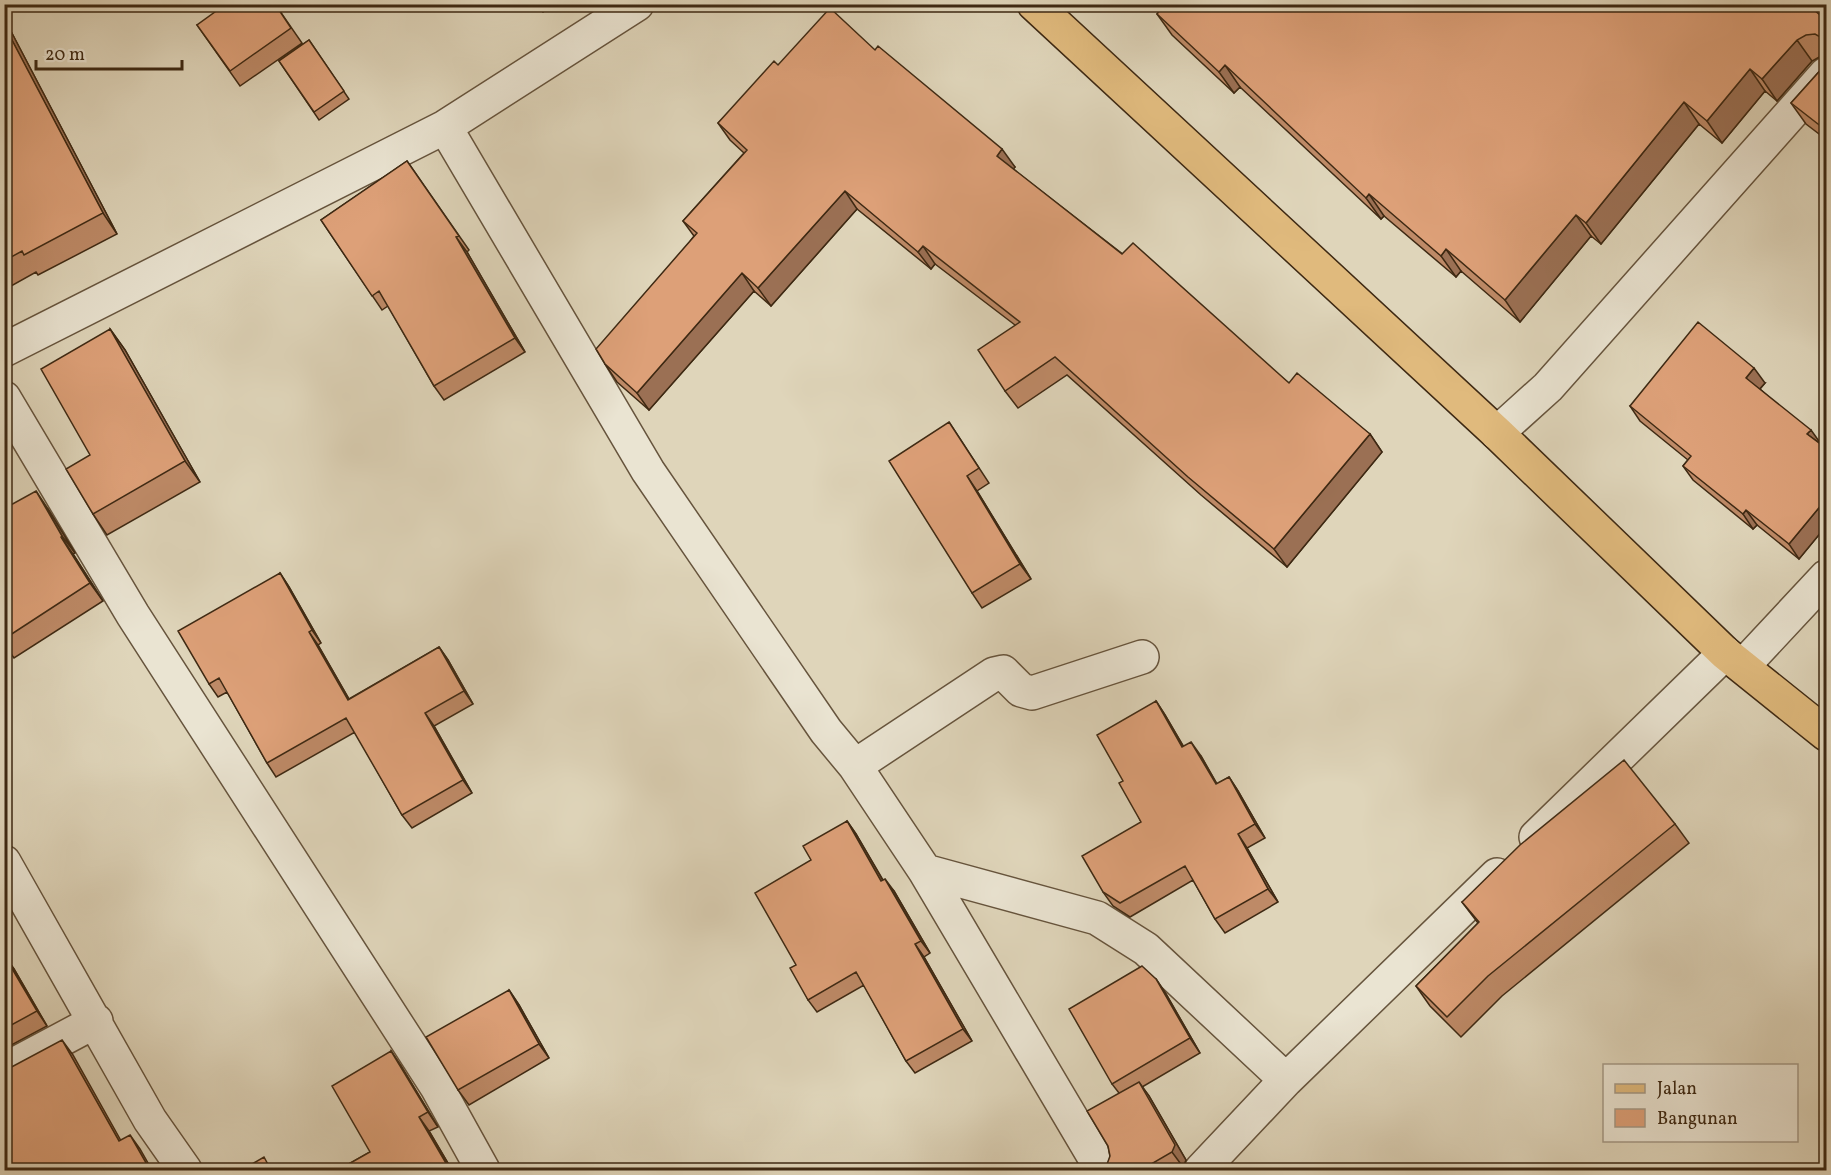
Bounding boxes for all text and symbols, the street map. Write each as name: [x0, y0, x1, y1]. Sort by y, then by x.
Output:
scale bar: [36, 33, 182, 71]
text: 20 m: [45, 43, 85, 68]
legend: [1603, 1064, 1798, 1142]
text: Jalan: [1657, 1077, 1697, 1102]
text: Bangunan: [1657, 1107, 1738, 1132]

